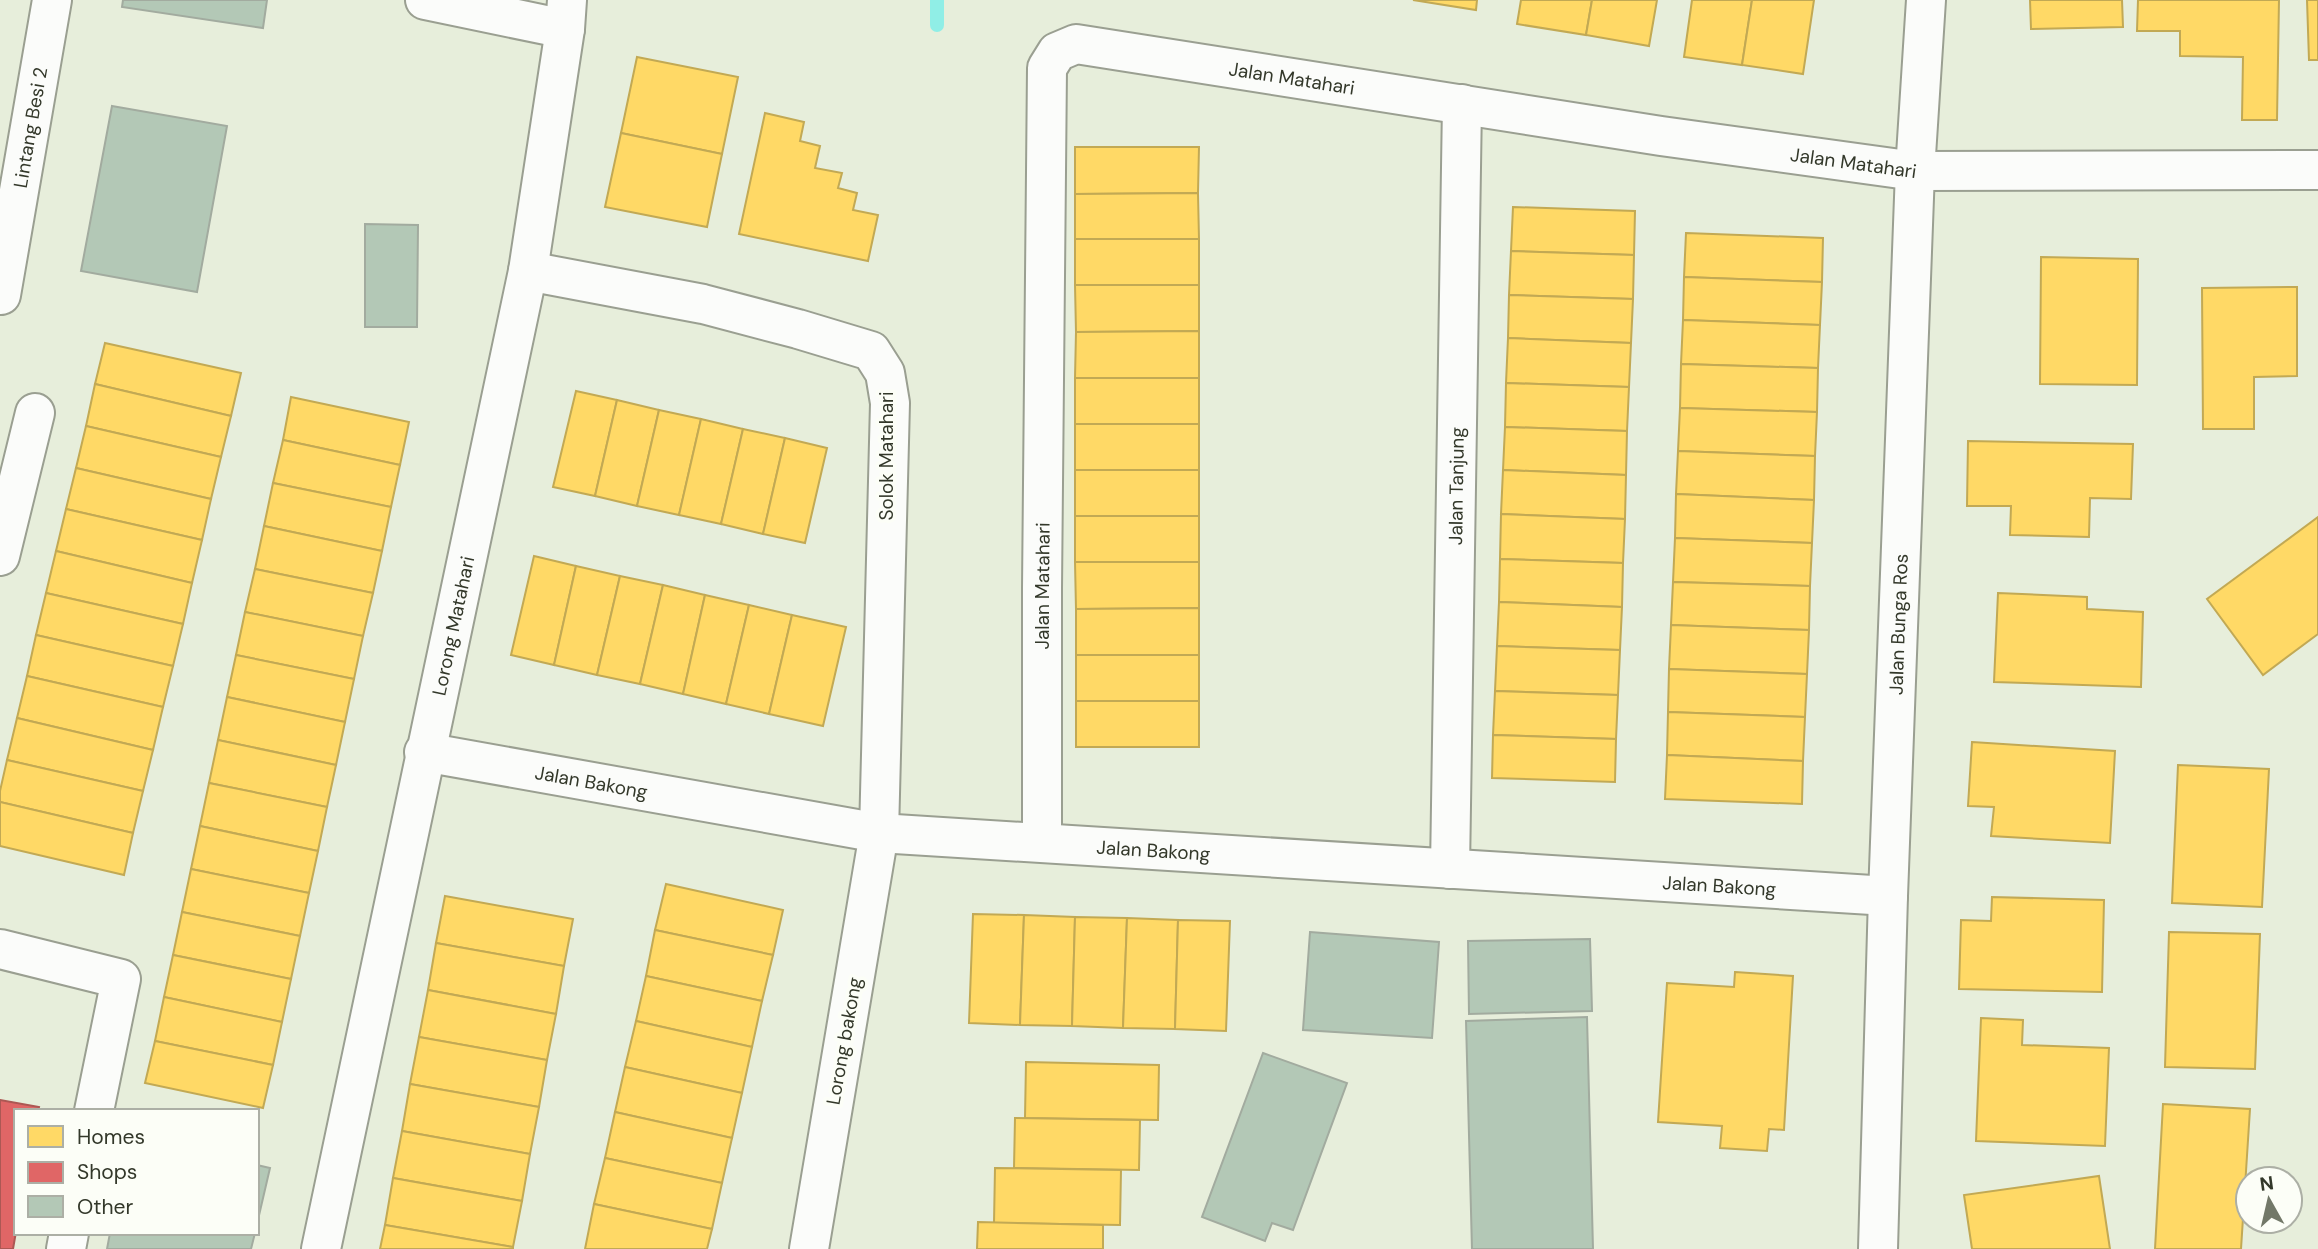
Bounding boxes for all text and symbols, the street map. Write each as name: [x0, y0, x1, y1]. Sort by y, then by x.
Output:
street label: Jalan Matahari: [1227, 56, 1357, 100]
street label: Lintang Besi 2: [7, 65, 53, 190]
street label: Jalan Matahari: [1789, 141, 1918, 184]
street label: Solok Matahari: [874, 391, 899, 521]
street label: Jalan Tanjung: [1443, 426, 1469, 545]
street label: Jalan Matahari: [1030, 522, 1055, 650]
street label: Jalan Bunga Ros: [1883, 553, 1913, 695]
street label: Lorong Matahari: [426, 554, 480, 698]
street label: Jalan Bakong: [533, 760, 650, 804]
street label: Jalan Bakong: [1096, 834, 1211, 866]
street label: Jalan Bakong: [1662, 869, 1777, 902]
street label: Lorong bakong: [820, 975, 868, 1107]
legend: [14, 1109, 259, 1235]
text: Homes: [77, 1123, 145, 1151]
text: Shops: [77, 1158, 137, 1186]
north arrow: [2234, 1165, 2304, 1235]
text: N: [2258, 1170, 2275, 1197]
text: Other: [77, 1193, 133, 1221]

